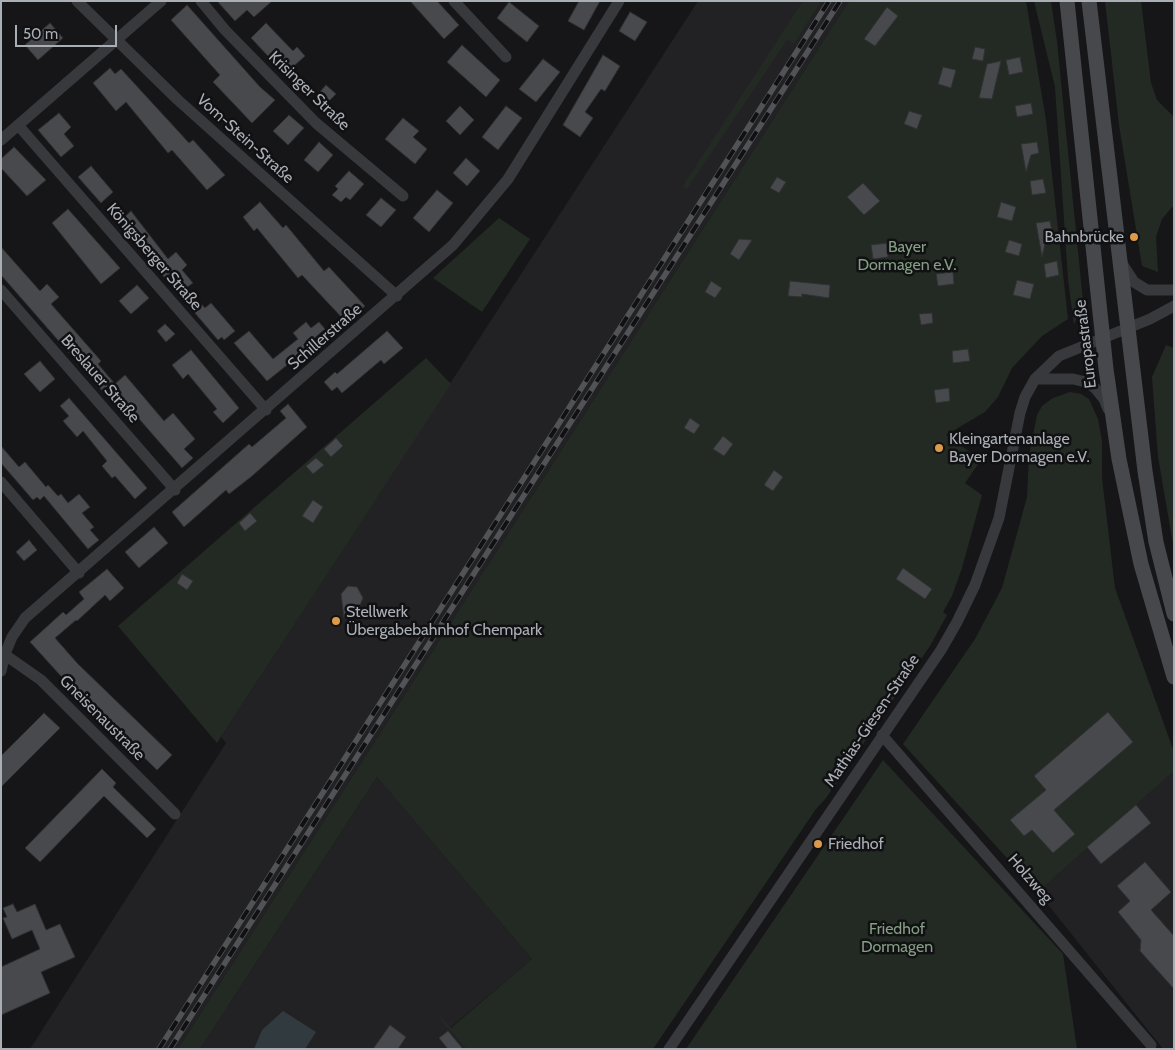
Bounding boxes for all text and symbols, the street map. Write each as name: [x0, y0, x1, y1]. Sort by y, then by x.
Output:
scale bar: [18, 15, 120, 47]
text: 50 m: [23, 25, 58, 43]
street label: Krisinger Straße: [264, 47, 354, 135]
street label: Vom-Stein-Straße: [192, 90, 298, 188]
street label: Königsberger Straße: [102, 200, 206, 314]
place label: Bahnbrücke: [1045, 227, 1124, 247]
marker: Bahnbrücke: [1128, 231, 1140, 243]
park label: Bayer Dormagen e.V.: [857, 237, 957, 275]
street label: Europastraße: [1071, 299, 1101, 389]
street label: Schillerstraße: [284, 300, 366, 374]
street label: Breslauer Straße: [57, 331, 143, 427]
place label: Kleingartenanlage Bayer Dormagen e.V.: [949, 429, 1090, 467]
marker: Kleingartenanlage Bayer Dormagen e.V.: [933, 442, 945, 454]
place label: Stellwerk Übergabebahnhof Chempark: [346, 602, 542, 640]
marker: Stellwerk Übergabebahnhof Chempark: [330, 615, 342, 627]
street label: Mathias-Giesen-Straße: [820, 651, 924, 791]
street label: Gneisenaustraße: [55, 671, 149, 765]
place label: Friedhof: [828, 834, 884, 854]
marker: Friedhof: [812, 838, 824, 850]
street label: Holzweg: [1003, 850, 1057, 908]
park label: Friedhof Dormagen: [861, 919, 933, 957]

